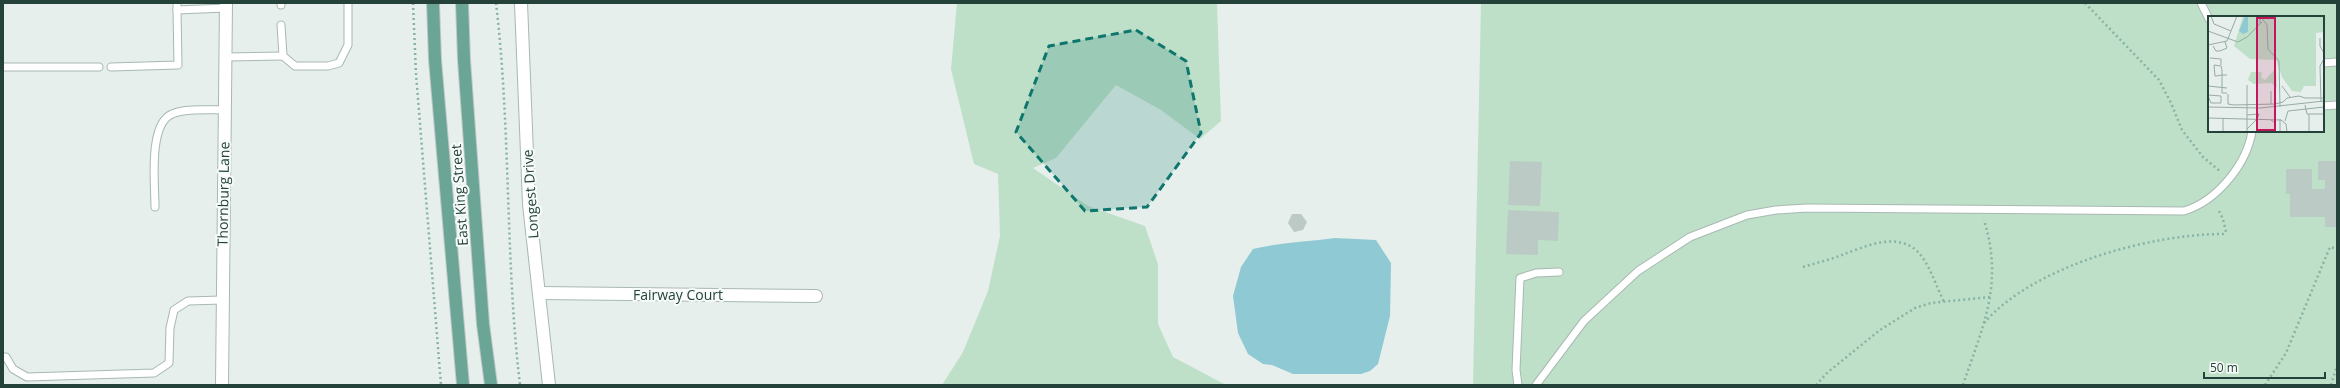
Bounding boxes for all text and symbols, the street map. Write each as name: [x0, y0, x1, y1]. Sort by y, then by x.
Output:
inset map: [2208, 16, 2324, 132]
street label: Thornburg Lane: [213, 141, 233, 246]
street label: East King Street: [446, 144, 472, 246]
street label: Longest Drive: [517, 149, 543, 239]
street label: Fairway Court: [633, 285, 723, 304]
scale bar: [2204, 354, 2325, 380]
text: 50 m: [2210, 359, 2238, 376]

